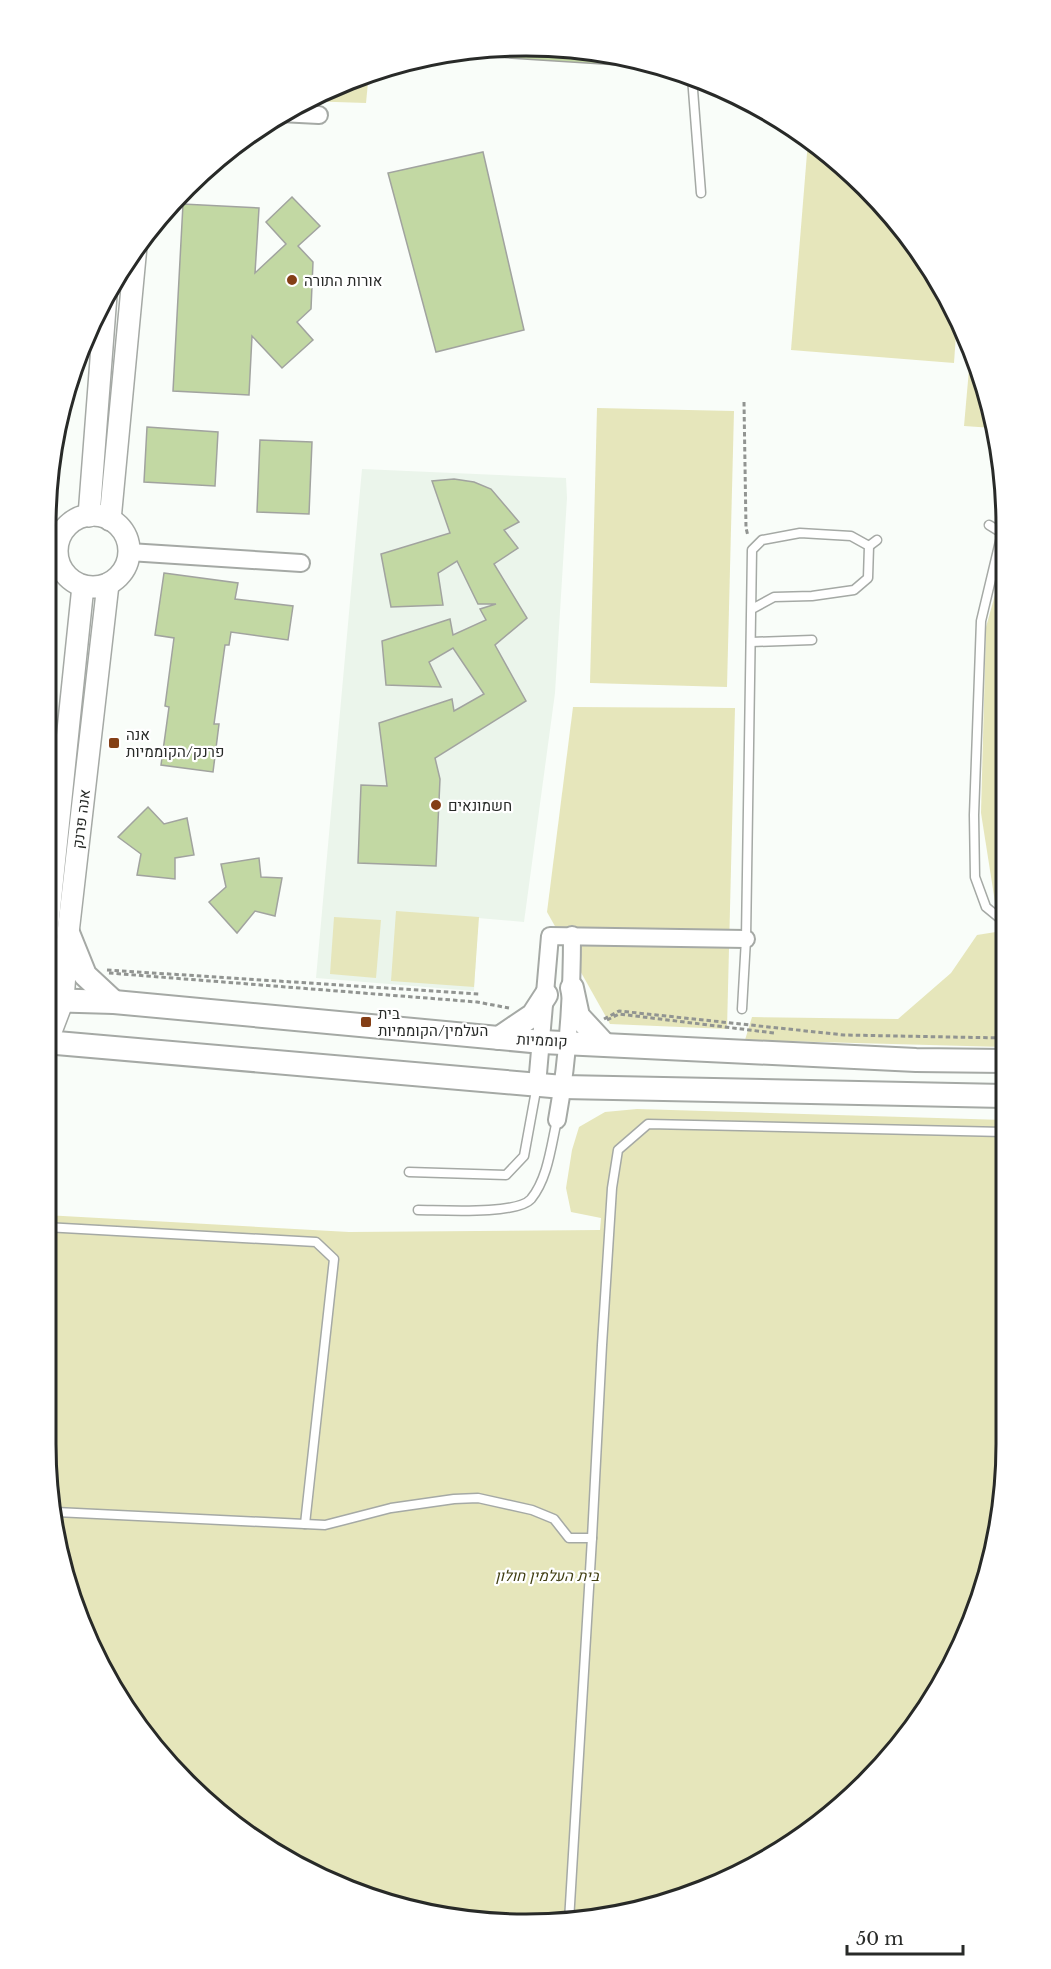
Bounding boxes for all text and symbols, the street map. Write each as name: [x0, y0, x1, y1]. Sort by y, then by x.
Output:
place label: אורות התורה: [304, 271, 382, 290]
marker: אורות התורה: [285, 273, 299, 287]
place label: אנה פרנק/הקוממיות: [126, 725, 224, 761]
marker: אנה פרנק/הקוממיות: [107, 736, 121, 750]
street label: אנה פרנק: [68, 788, 94, 850]
place label: חשמונאים: [448, 796, 512, 815]
marker: חשמונאים: [429, 798, 443, 812]
place label: בית העלמין/הקוממיות: [378, 1004, 488, 1040]
marker: בית העלמין/הקוממיות: [359, 1015, 373, 1029]
street label: קוממיות: [516, 1029, 568, 1051]
park label: בית העלמין חולון: [495, 1566, 600, 1585]
scale bar: [847, 1918, 962, 1956]
text: 50 m: [856, 1928, 904, 1950]

